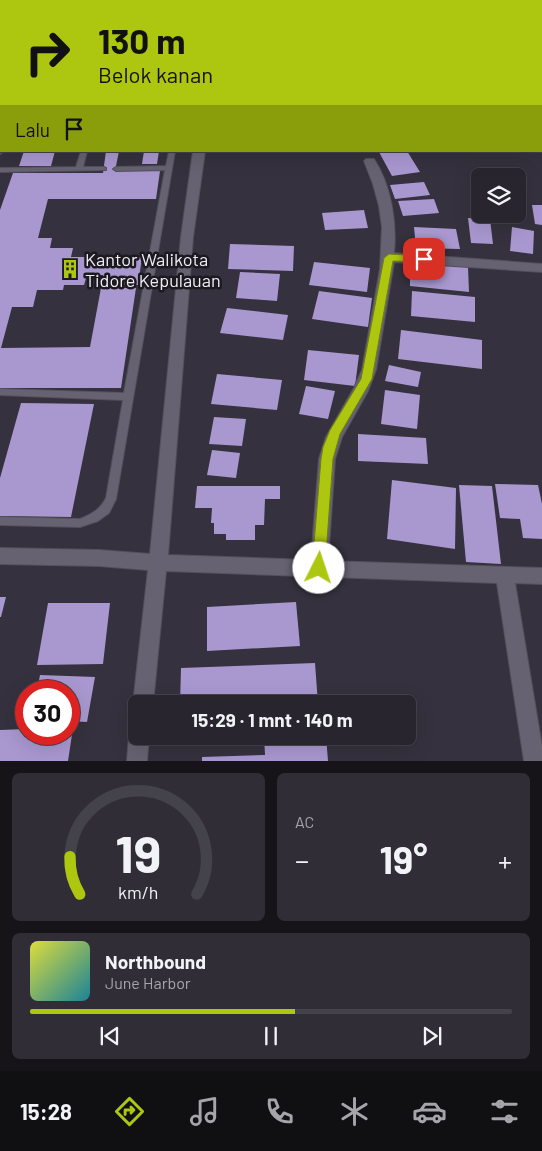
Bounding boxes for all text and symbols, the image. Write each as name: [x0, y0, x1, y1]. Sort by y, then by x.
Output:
text: 130 m: [98, 19, 185, 61]
icon: right: [15, 20, 80, 85]
text: Belok kanan: [98, 61, 213, 87]
icon: arrive: [60, 115, 88, 143]
text: Lalu: [15, 118, 50, 141]
map controls: [471, 168, 526, 223]
button: layers: [471, 168, 526, 223]
pin: [403, 238, 445, 280]
icon: arrive: [410, 245, 438, 273]
place label: Kantor Walikota Tidore Kepulauan: [85, 248, 221, 291]
building icon: Kantor Walikota Tidore Kepulauan: [59, 258, 81, 280]
position arrow: [292, 541, 344, 593]
speed limit sign: 30: [15, 680, 80, 745]
text: 15:29 · 1 mnt · 140 m: [191, 708, 353, 731]
text: AC: [295, 812, 314, 831]
text: 19: [115, 821, 162, 883]
text: 19°: [380, 836, 427, 882]
text: −: [295, 843, 309, 877]
text: +: [498, 843, 512, 877]
text: km/h: [118, 881, 159, 903]
text: Northbound: [105, 950, 206, 973]
text: June Harbor: [105, 973, 191, 992]
icon: previous: [96, 1022, 124, 1050]
icon: pause: [257, 1022, 285, 1050]
icon: next: [418, 1022, 446, 1050]
icon: directions: [112, 1094, 147, 1129]
icon: music: [187, 1094, 222, 1129]
icon: phone: [262, 1094, 297, 1129]
icon: climate: [337, 1094, 372, 1129]
icon: car: [412, 1094, 447, 1129]
icon: filters: [487, 1094, 522, 1129]
text: 15:28: [20, 1098, 72, 1124]

